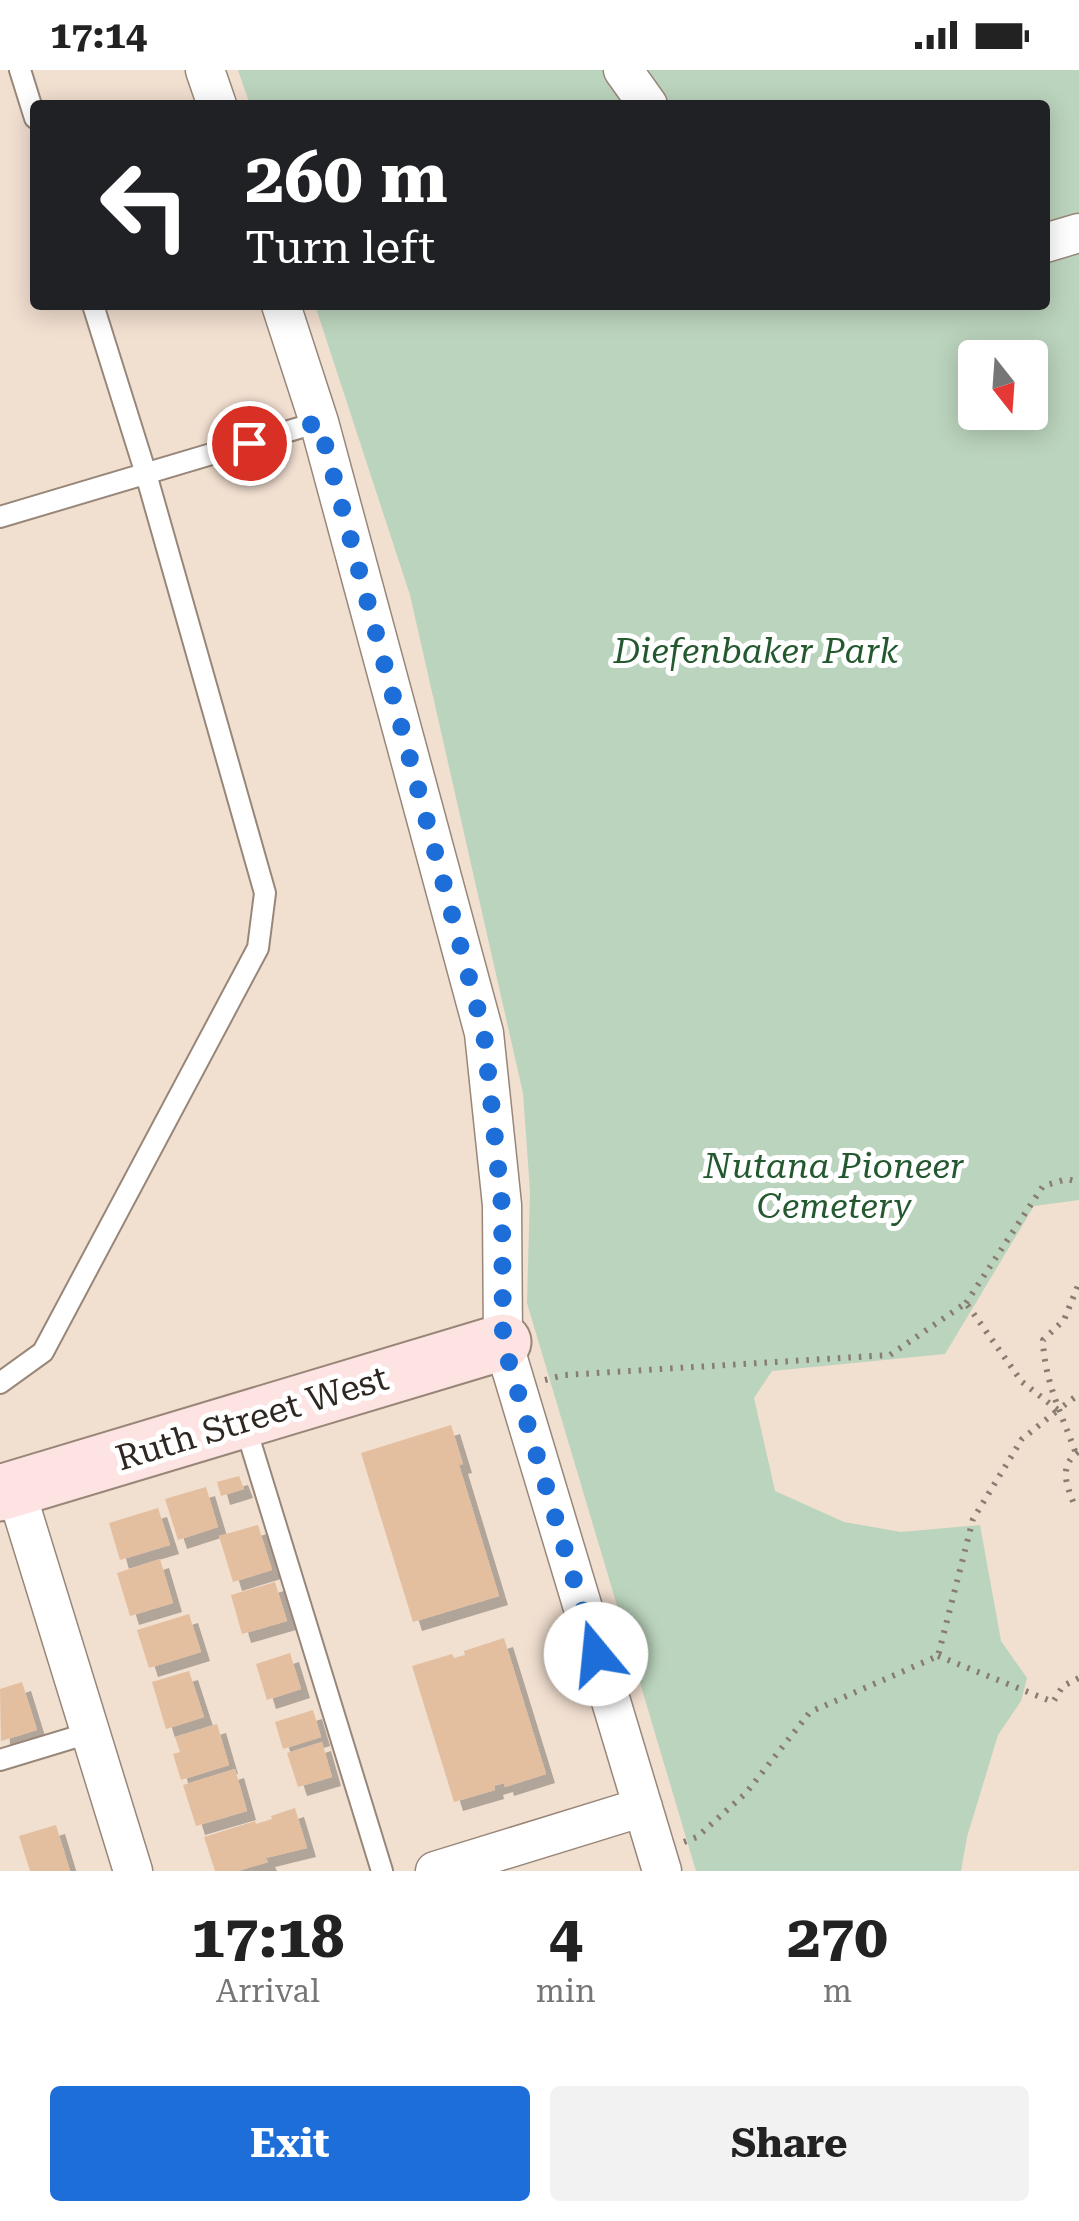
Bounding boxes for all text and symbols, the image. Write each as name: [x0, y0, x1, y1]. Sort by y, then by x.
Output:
text: 17:14: [50, 13, 147, 57]
text: 260 m: [245, 137, 448, 219]
icon: left: [80, 140, 210, 270]
text: Turn left: [245, 221, 435, 274]
north arrow: [958, 340, 1048, 430]
map controls: [958, 340, 1048, 430]
pin: [207, 401, 292, 486]
icon: arrive: [222, 416, 277, 471]
park label: Diefenbaker Park: [612, 631, 899, 672]
park label: Nutana Pioneer Cemetery: [702, 1146, 965, 1227]
street label: Ruth Street West: [111, 1358, 393, 1479]
position arrow: [544, 1602, 648, 1706]
text: 17:18: [191, 1901, 344, 1972]
text: 4: [549, 1901, 582, 1972]
text: 270: [787, 1901, 888, 1972]
text: Arrival: [216, 1972, 320, 2010]
text: min: [536, 1972, 596, 2010]
text: m: [823, 1972, 852, 2010]
button: Exit: [50, 2086, 530, 2201]
button: Share: [550, 2086, 1029, 2201]

